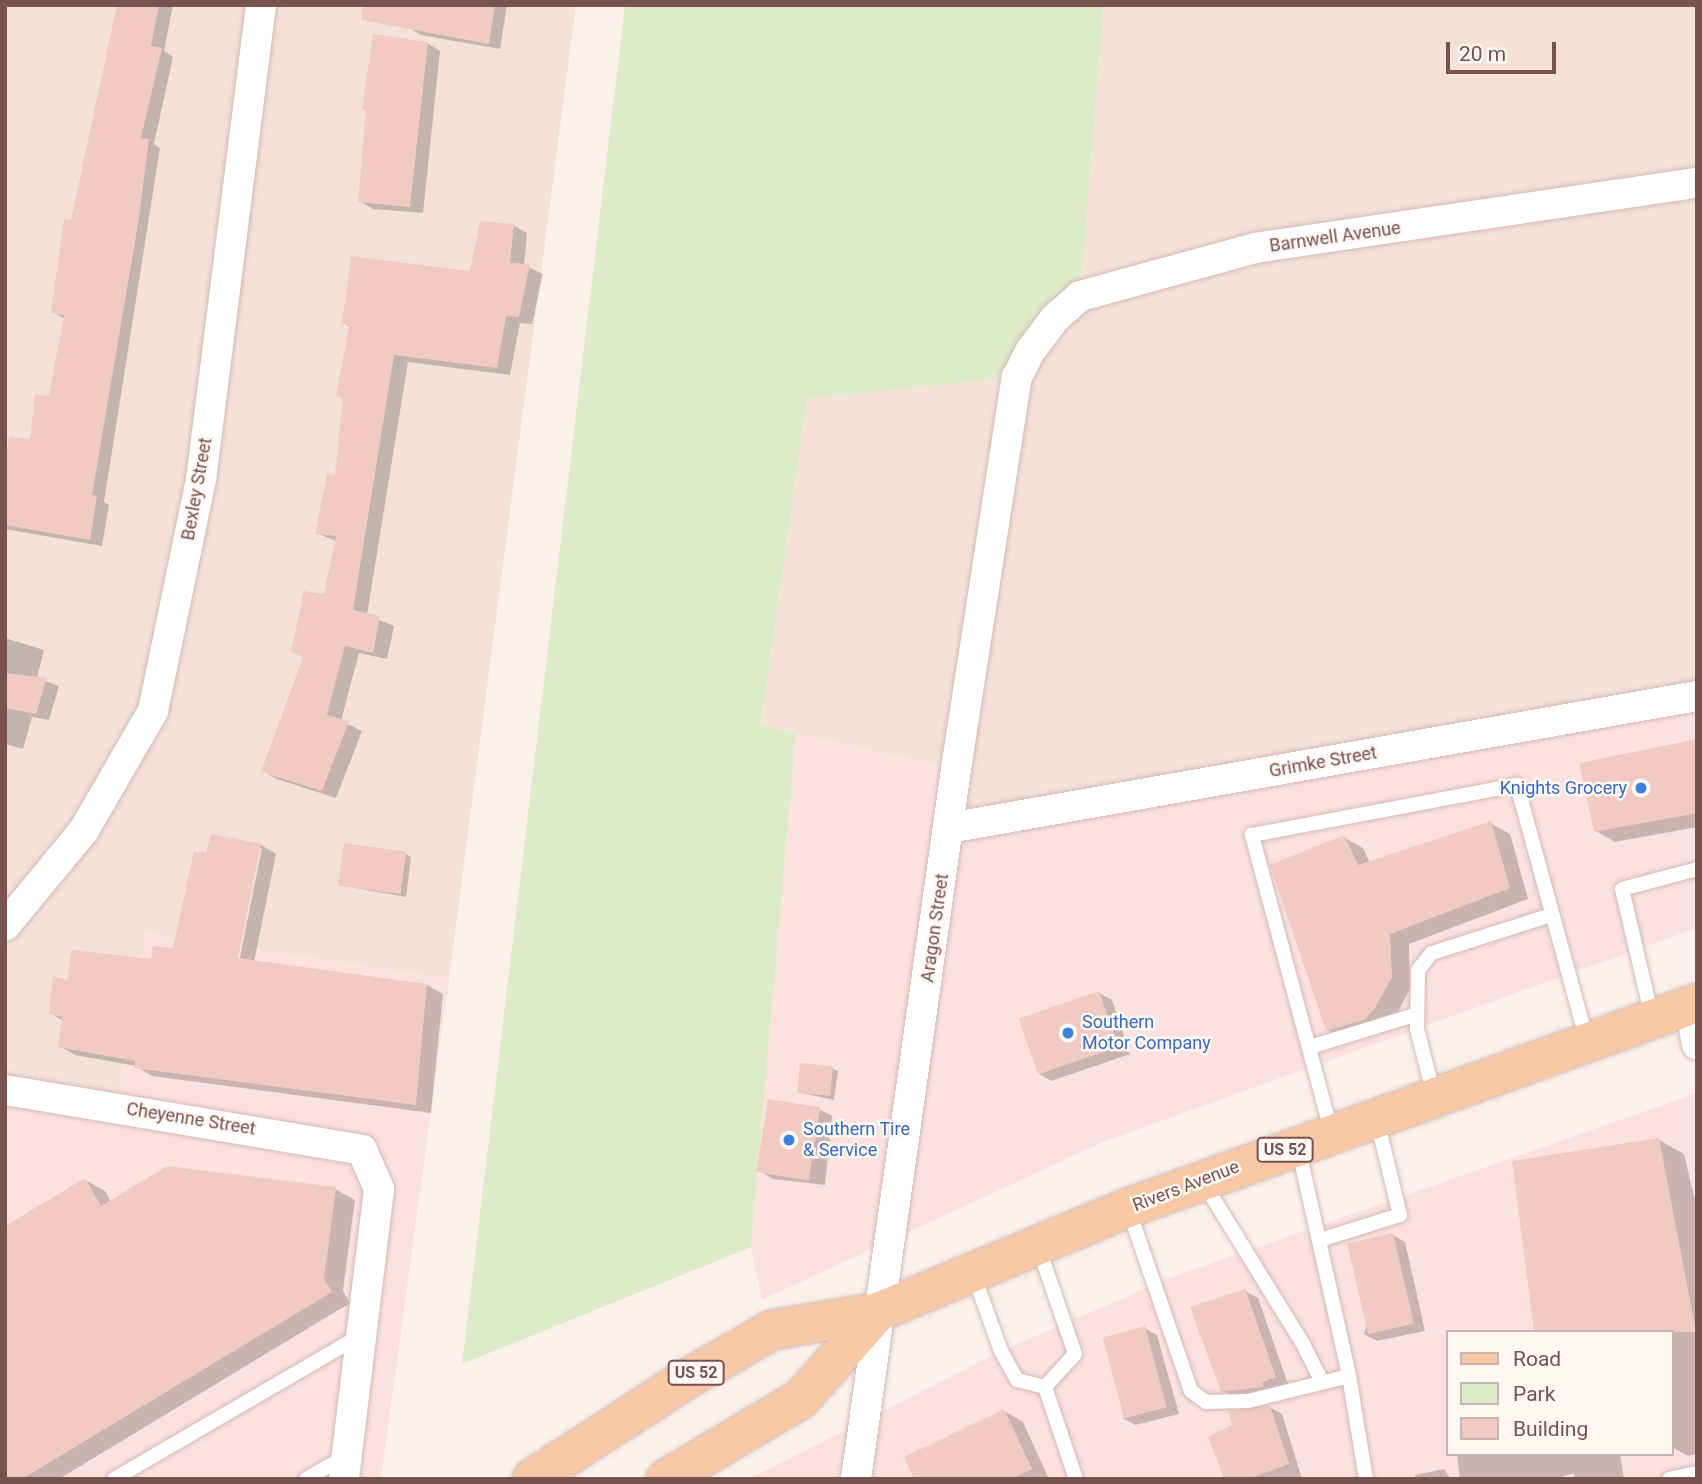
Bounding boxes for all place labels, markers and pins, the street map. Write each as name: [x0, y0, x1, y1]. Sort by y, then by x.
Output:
place label: Knights Grocery: [1500, 777, 1627, 799]
marker: Knights Grocery: [1633, 780, 1649, 796]
place label: Southern Motor Company: [1082, 1012, 1211, 1054]
marker: Southern Motor Company: [1060, 1025, 1076, 1041]
place label: Southern Tire & Service: [803, 1119, 910, 1162]
marker: Southern Tire & Service: [781, 1132, 797, 1148]

